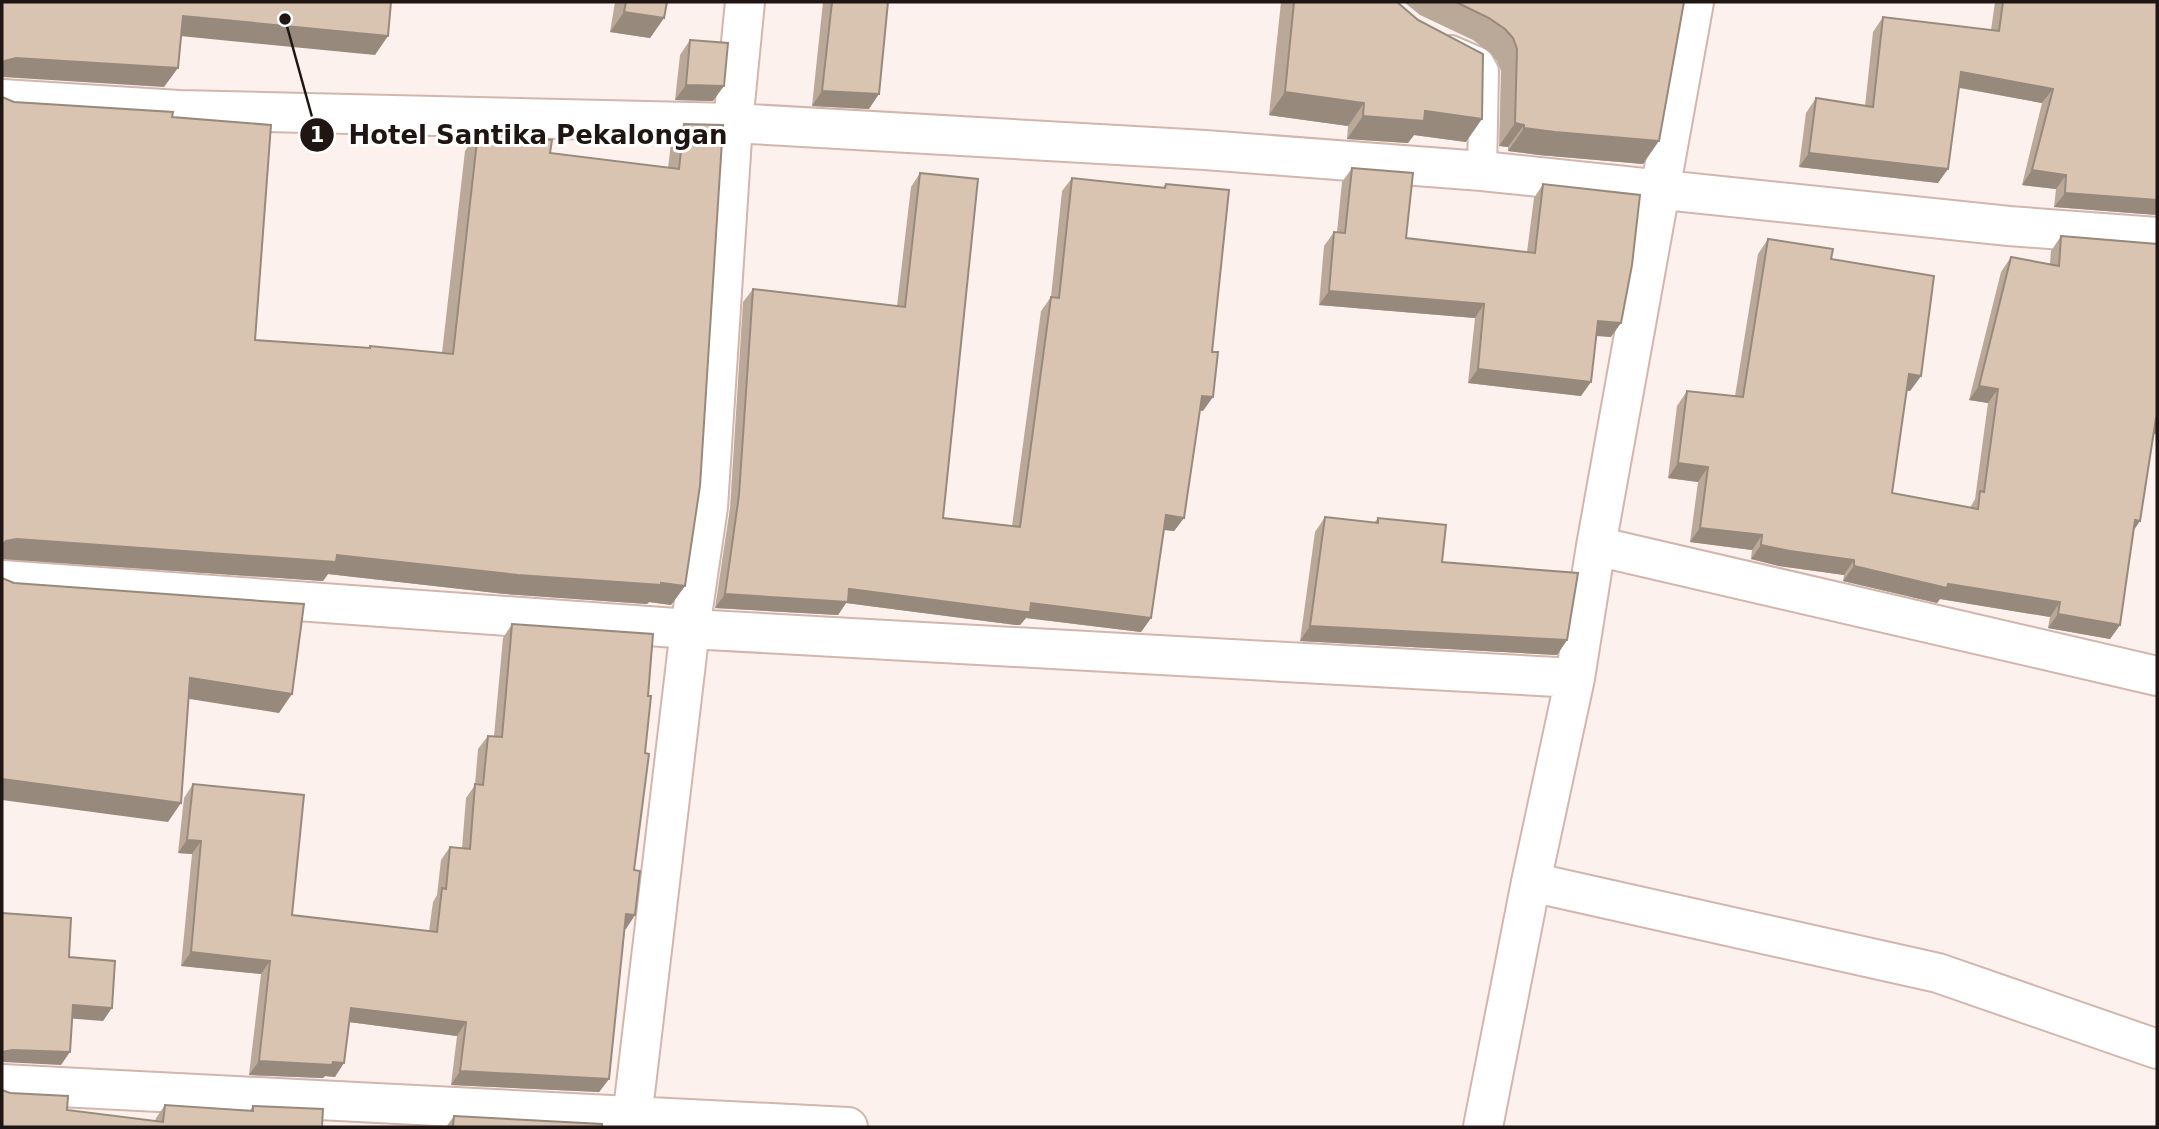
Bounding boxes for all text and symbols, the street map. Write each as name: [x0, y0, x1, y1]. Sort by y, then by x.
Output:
callout: Hotel Santika Pekalongan: [300, 111, 742, 158]
text: Hotel Santika Pekalongan: [348, 120, 728, 150]
text: 1: [310, 123, 324, 147]

